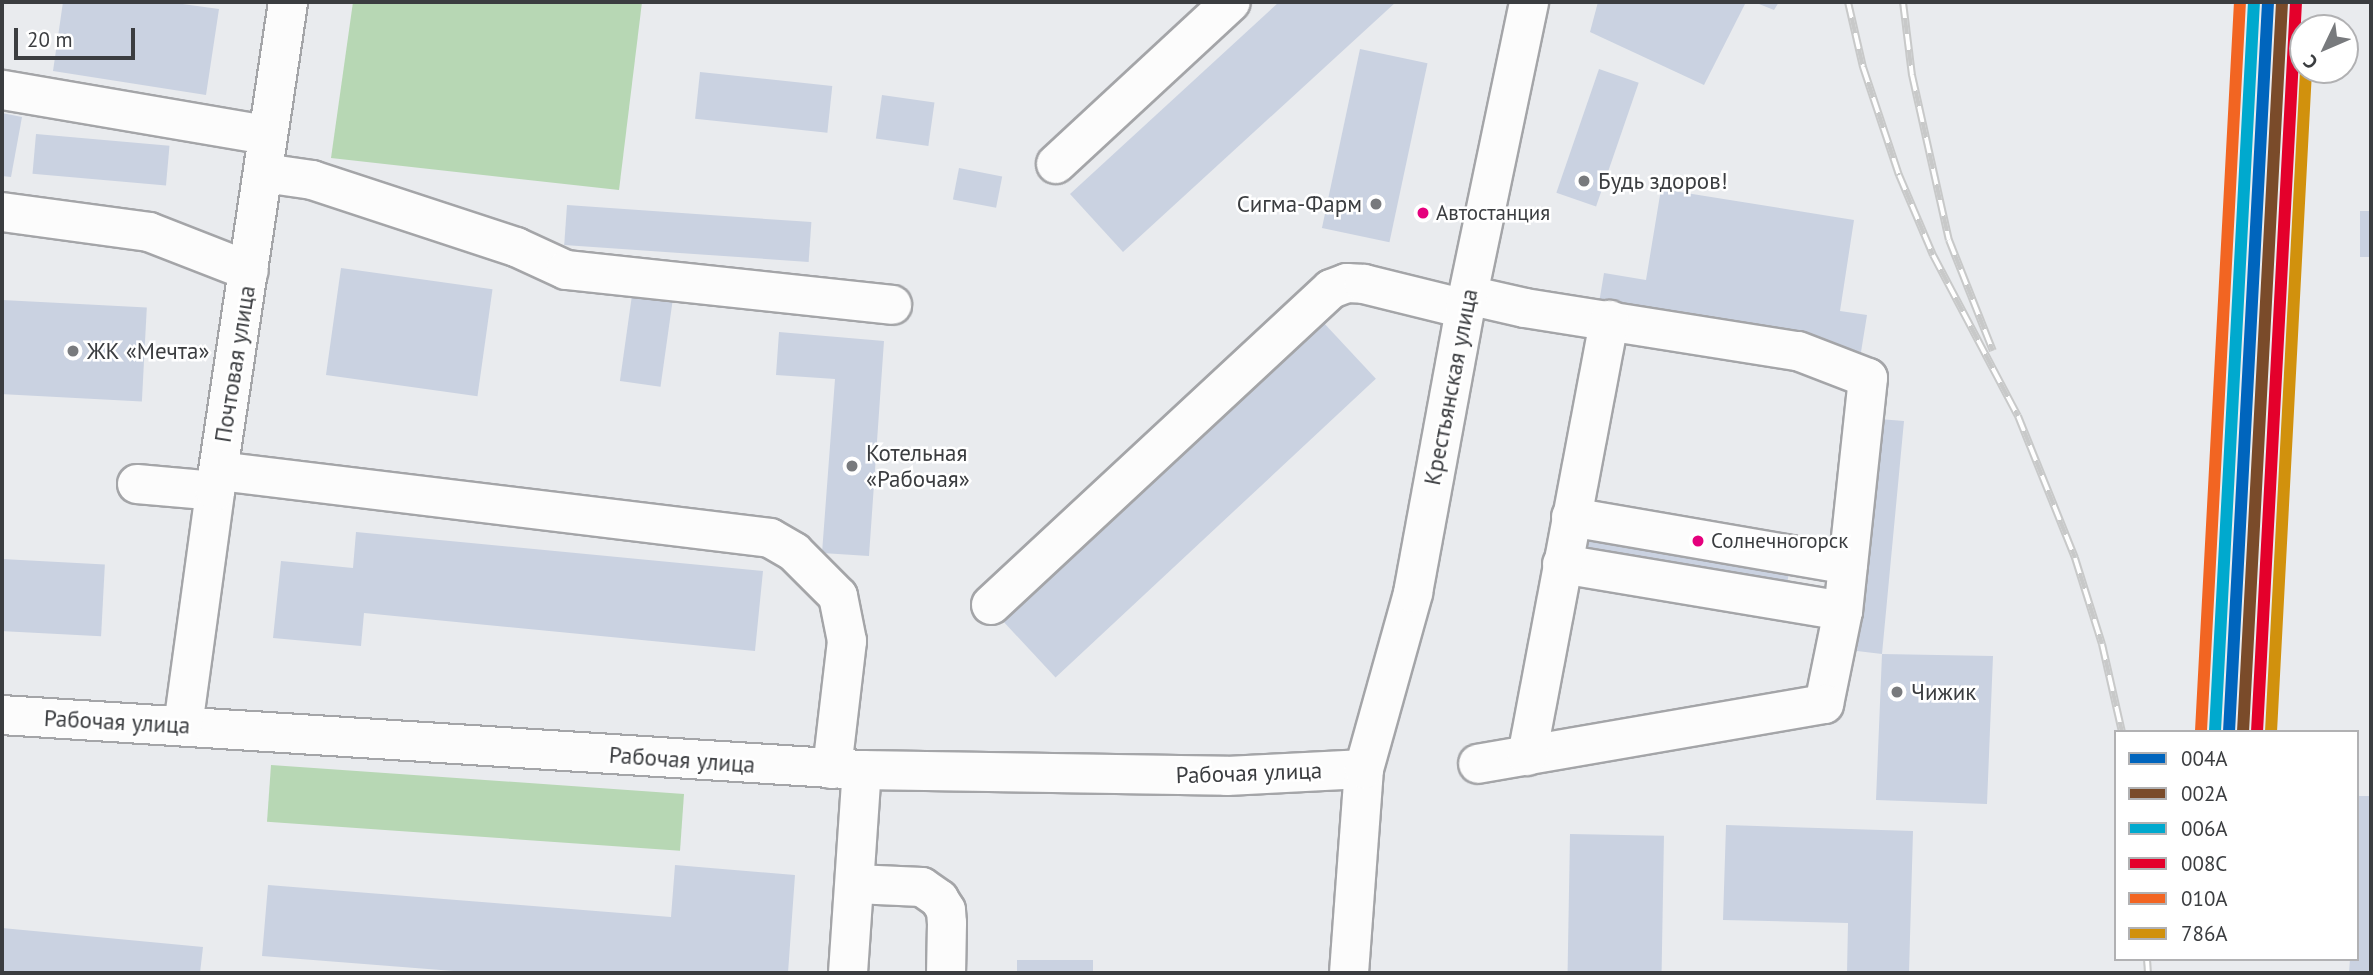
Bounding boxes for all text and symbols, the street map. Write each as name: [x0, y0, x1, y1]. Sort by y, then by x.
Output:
scale bar: [18, 14, 138, 58]
north arrow: [2289, 14, 2359, 84]
text: 20 m: [27, 26, 73, 53]
text: С: [2298, 50, 2323, 74]
place label: Будь здоров!: [1598, 167, 1728, 195]
marker: Будь здоров!: [1576, 173, 1592, 189]
place label: Сигма-Фарм: [1237, 190, 1362, 218]
marker: Сигма-Фарм: [1368, 196, 1384, 212]
place label: Автостанция: [1436, 200, 1550, 226]
marker: Автостанция: [1416, 206, 1430, 220]
street label: Почтовая улица: [209, 284, 261, 444]
street label: Крестьянская улица: [1418, 286, 1484, 488]
place label: ЖК «Мечта»: [87, 337, 209, 365]
marker: ЖК «Мечта»: [65, 343, 81, 359]
place label: Котельная «Рабочая»: [866, 439, 970, 493]
marker: Котельная «Рабочая»: [844, 458, 860, 474]
place label: Солнечногорск: [1711, 528, 1848, 554]
marker: Солнечногорск: [1691, 534, 1705, 548]
place label: Чижик: [1911, 678, 1976, 706]
marker: Чижик: [1889, 684, 1905, 700]
street label: Рабочая улица: [43, 704, 191, 740]
legend: [2114, 730, 2359, 961]
street label: Рабочая улица: [608, 741, 756, 779]
text: 004А: [2181, 745, 2228, 772]
street label: Рабочая улица: [1175, 757, 1323, 789]
text: 002А: [2181, 780, 2228, 807]
text: 006А: [2181, 815, 2228, 842]
text: 008С: [2181, 850, 2227, 877]
text: 010А: [2181, 885, 2228, 912]
text: 786А: [2181, 920, 2228, 947]

